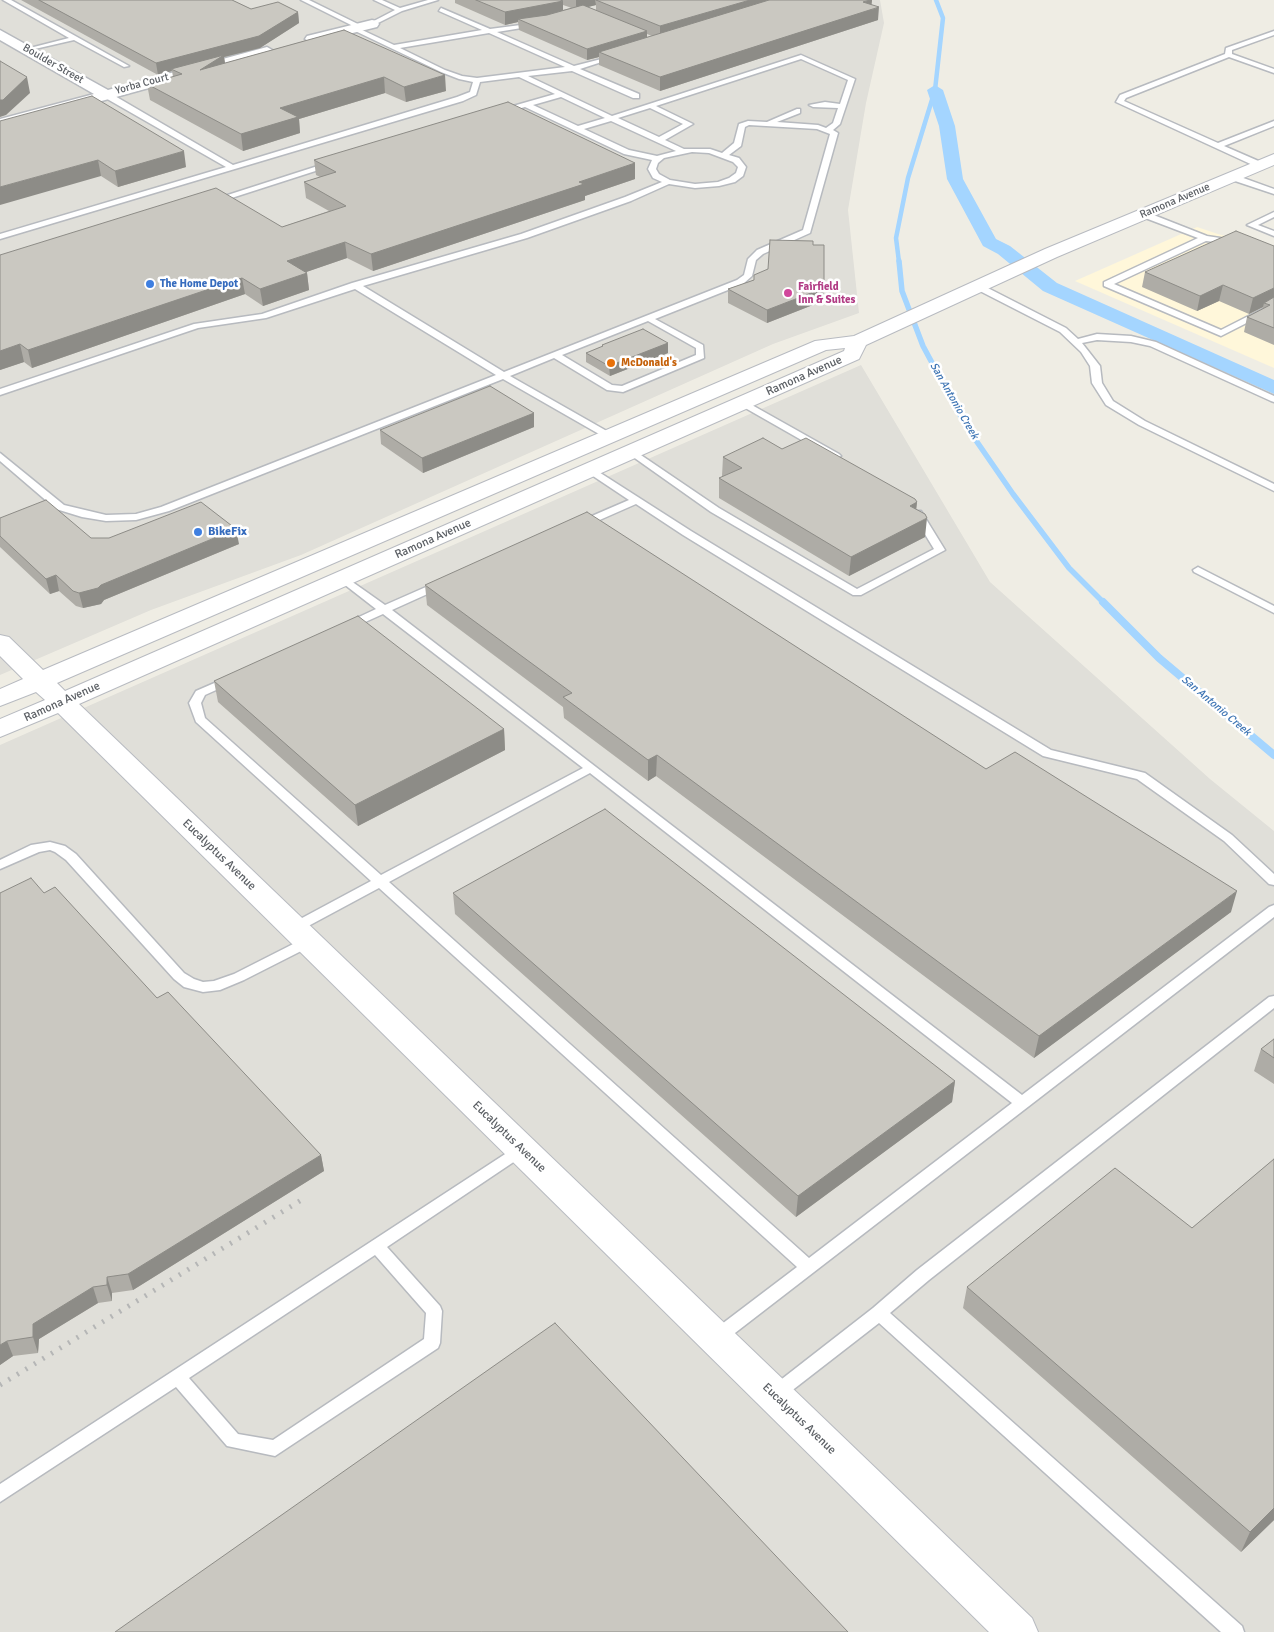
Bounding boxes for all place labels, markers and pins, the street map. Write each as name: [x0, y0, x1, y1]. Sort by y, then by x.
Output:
place label: The Home Depot: [160, 277, 238, 291]
marker: The Home Depot: [144, 278, 156, 290]
place label: Fairfield Inn & Suites: [798, 280, 855, 306]
marker: Fairfield Inn & Suites: [782, 287, 794, 299]
place label: McDonald's: [621, 356, 677, 370]
marker: McDonald's: [605, 357, 617, 369]
place label: BikeFix: [208, 525, 247, 539]
marker: BikeFix: [192, 526, 204, 538]

